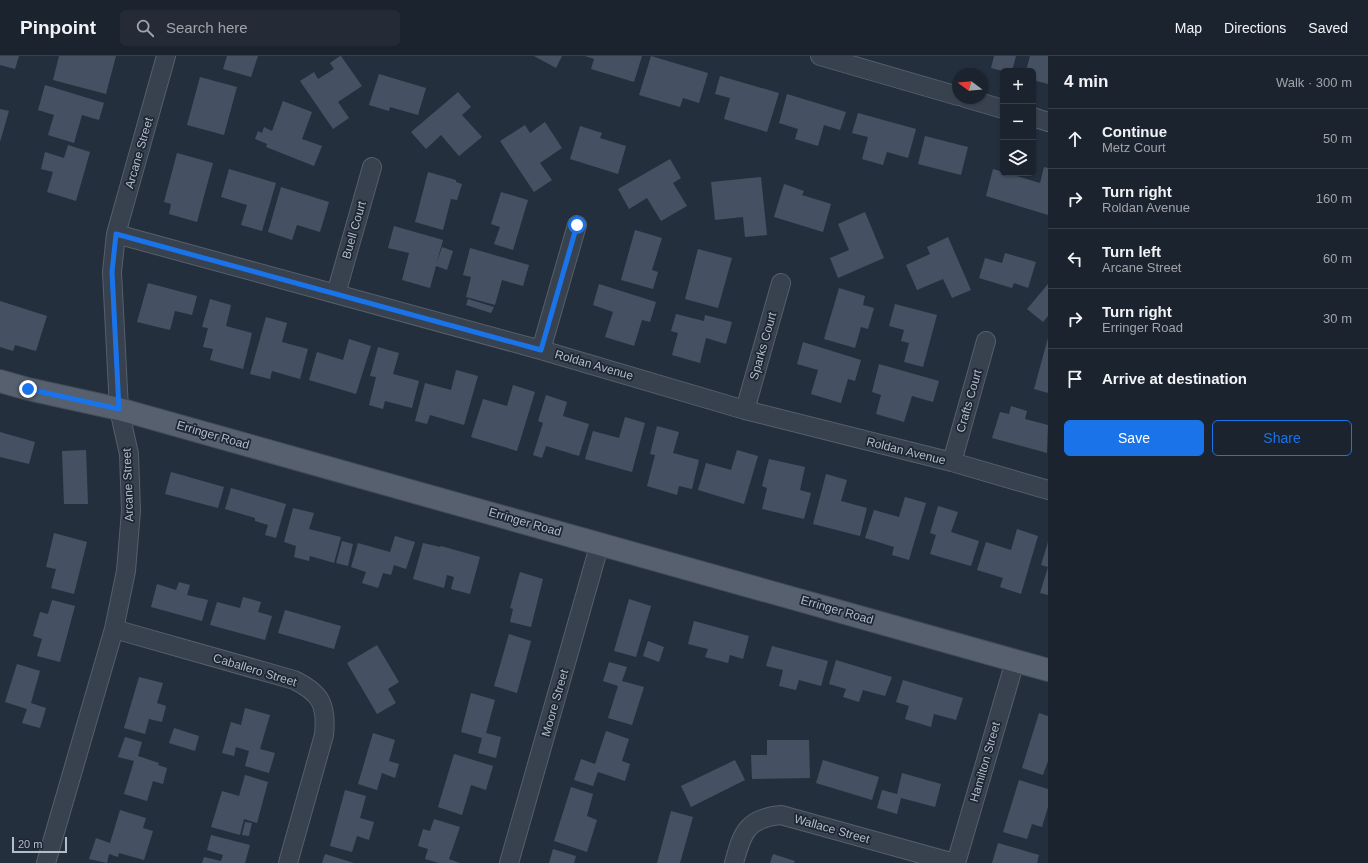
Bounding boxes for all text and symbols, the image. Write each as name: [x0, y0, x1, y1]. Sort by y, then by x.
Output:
search box: [120, 10, 400, 46]
text: Pinpoint: [20, 17, 96, 38]
icon: search: [134, 17, 156, 39]
text: Search here: [166, 19, 248, 36]
text: Map: [1175, 20, 1202, 36]
text: Directions: [1224, 20, 1286, 36]
text: Saved: [1308, 20, 1348, 36]
north arrow: [952, 68, 988, 104]
map controls: [1000, 68, 1036, 176]
button: +: [1000, 68, 1036, 104]
text: 4 min: [1064, 72, 1108, 91]
text: Walk · 300 m: [1276, 75, 1352, 90]
button: −: [1000, 104, 1036, 140]
street label: Arcane Street: [122, 115, 156, 190]
text: Continue: [1102, 123, 1167, 140]
icon: ahead: [1064, 128, 1086, 150]
text: 50 m: [1323, 131, 1352, 146]
button: layers: [1000, 140, 1036, 176]
text: Metz Court: [1102, 140, 1166, 155]
text: Turn right: [1102, 183, 1172, 200]
icon: right: [1064, 188, 1086, 210]
text: 160 m: [1316, 191, 1352, 206]
street label: Buell Court: [339, 199, 369, 260]
text: Roldan Avenue: [1102, 200, 1190, 215]
route start: [568, 216, 586, 234]
text: Turn left: [1102, 243, 1161, 260]
icon: left: [1064, 248, 1086, 270]
text: 60 m: [1323, 251, 1352, 266]
text: Arcane Street: [1102, 260, 1182, 275]
text: Turn right: [1102, 303, 1172, 320]
icon: right: [1064, 308, 1086, 330]
street label: Sparks Court: [747, 310, 780, 382]
text: 30 m: [1323, 311, 1352, 326]
text: Erringer Road: [1102, 320, 1183, 335]
street label: Roldan Avenue: [553, 347, 635, 383]
street label: Crafts Court: [953, 367, 985, 434]
icon: arrive: [1064, 368, 1086, 390]
text: Arrive at destination: [1102, 370, 1247, 387]
route end: [19, 380, 37, 398]
street label: Erringer Road: [175, 418, 251, 452]
button: Save: [1064, 420, 1204, 456]
button: Share: [1212, 420, 1352, 456]
street label: Roldan Avenue: [865, 434, 947, 468]
street label: Arcane Street: [120, 447, 136, 522]
street label: Erringer Road: [487, 505, 563, 539]
street label: Erringer Road: [799, 593, 875, 627]
street label: Caballero Street: [211, 651, 299, 690]
street label: Moore Street: [539, 667, 571, 738]
street label: Hamilton Street: [967, 720, 1003, 804]
street label: Wallace Street: [793, 812, 872, 847]
scale bar: [12, 835, 67, 854]
text: 20 m: [18, 838, 42, 850]

